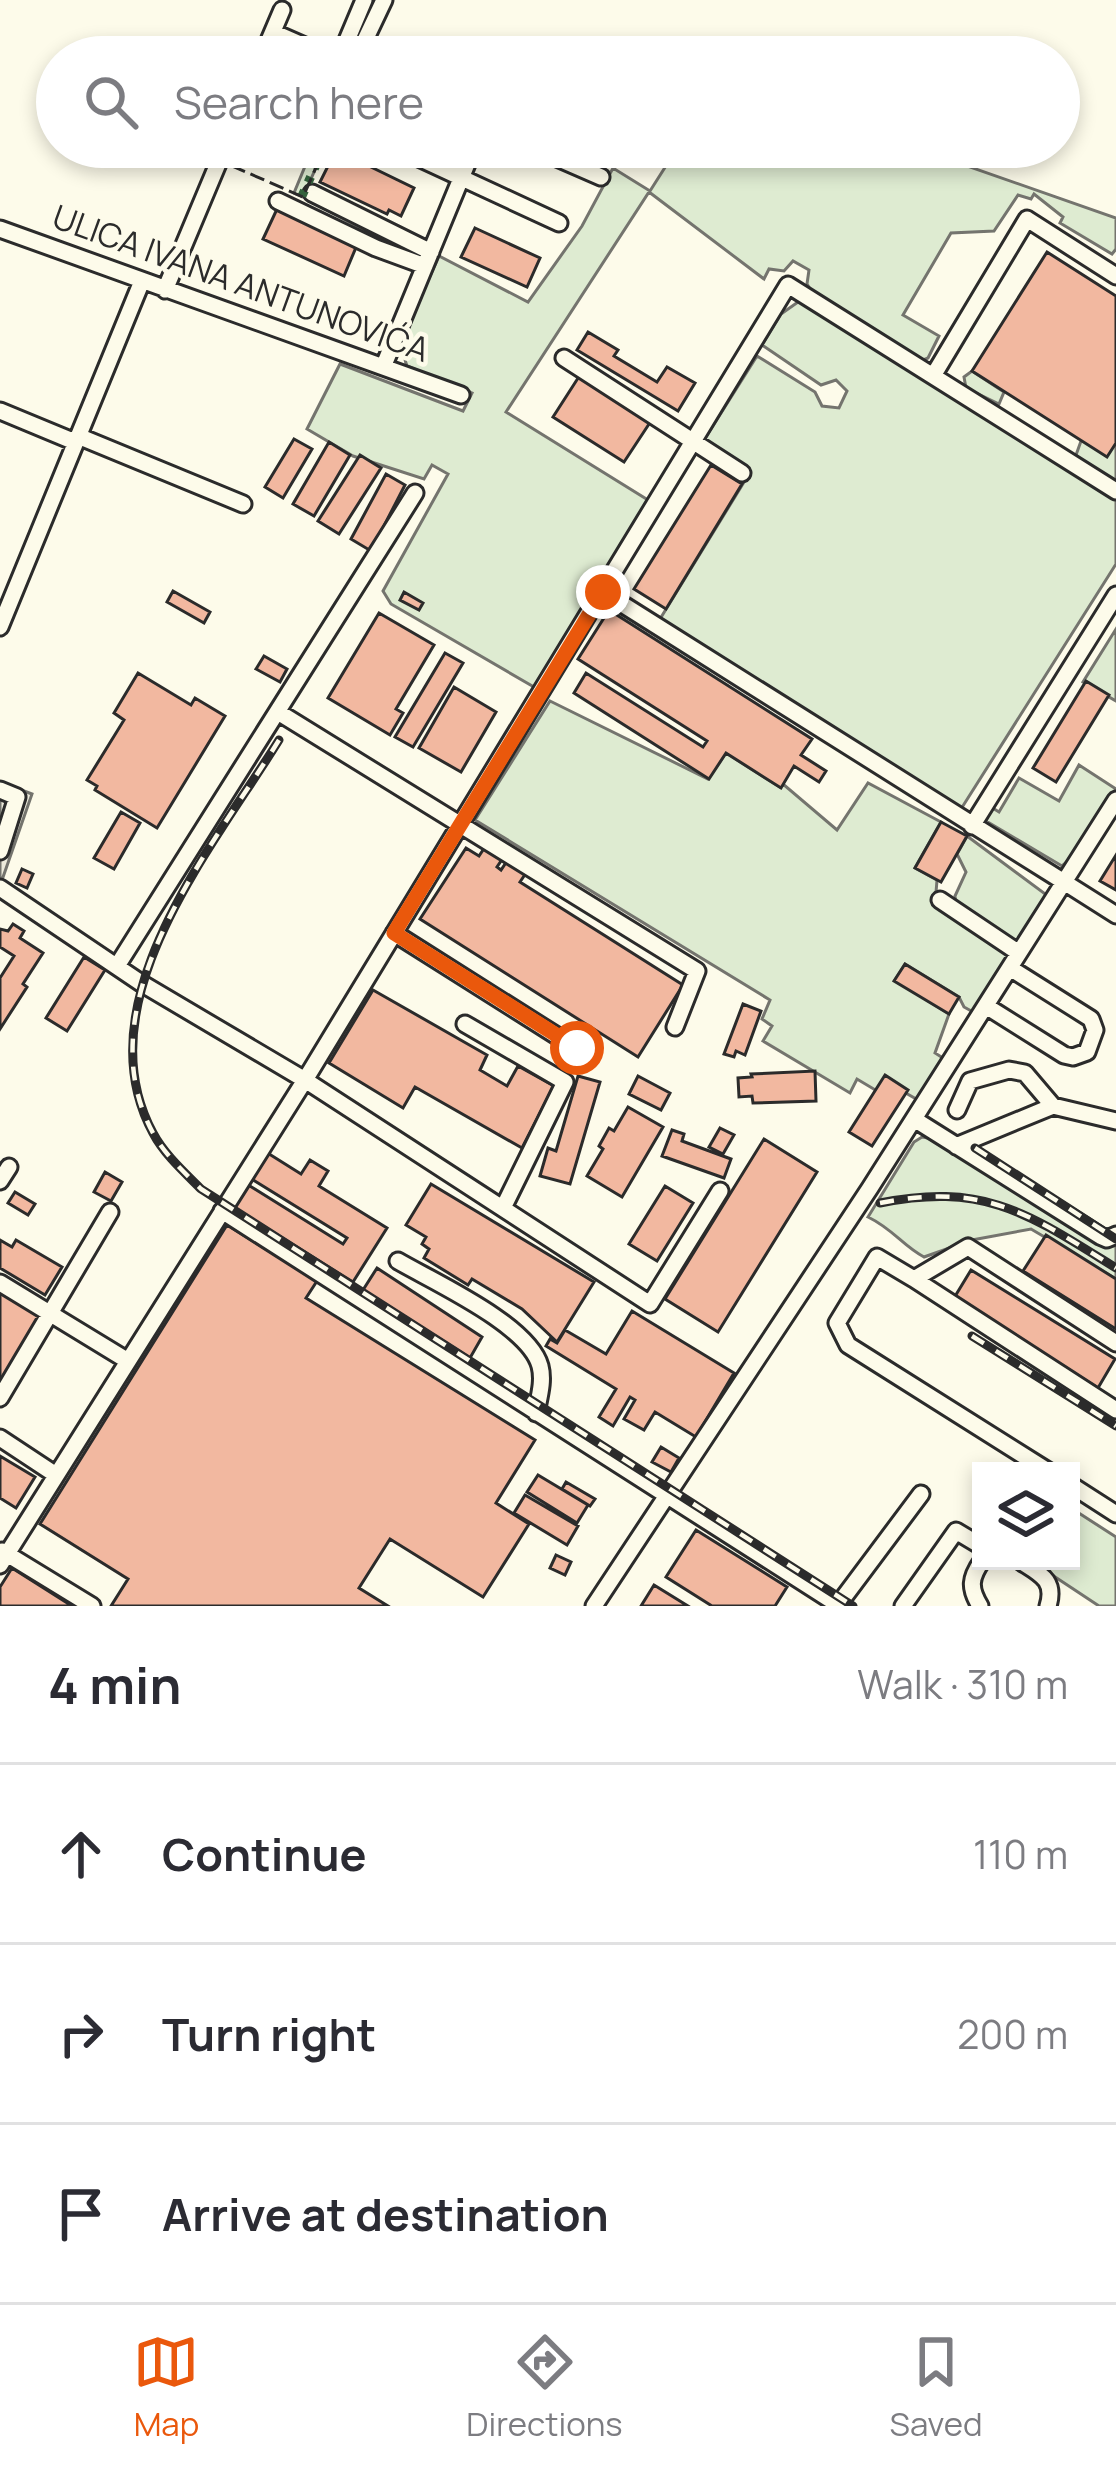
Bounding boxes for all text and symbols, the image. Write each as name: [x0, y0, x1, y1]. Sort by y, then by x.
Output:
search box: [36, 36, 1080, 168]
icon: search: [78, 69, 144, 135]
text: Search here: [174, 71, 424, 133]
street label: ULICA IVANA ANTUNOVIĆA: [47, 193, 436, 372]
route end: [576, 565, 630, 619]
route start: [550, 1021, 604, 1075]
map controls: [972, 1462, 1080, 1570]
button: layers: [972, 1462, 1080, 1570]
text: 4 min: [48, 1650, 181, 1719]
text: Walk · 310 m: [857, 1657, 1068, 1711]
icon: ahead: [48, 1821, 114, 1887]
text: Continue: [162, 1823, 367, 1885]
text: 110 m: [973, 1827, 1068, 1881]
icon: right: [48, 2001, 114, 2067]
text: Turn right: [162, 2003, 376, 2065]
text: 200 m: [957, 2007, 1068, 2061]
icon: arrive: [48, 2181, 114, 2247]
text: Arrive at destination: [162, 2183, 609, 2245]
tab: Map: [133, 2329, 199, 2446]
tab: Directions: [466, 2329, 623, 2446]
tab: Saved: [890, 2329, 983, 2446]

